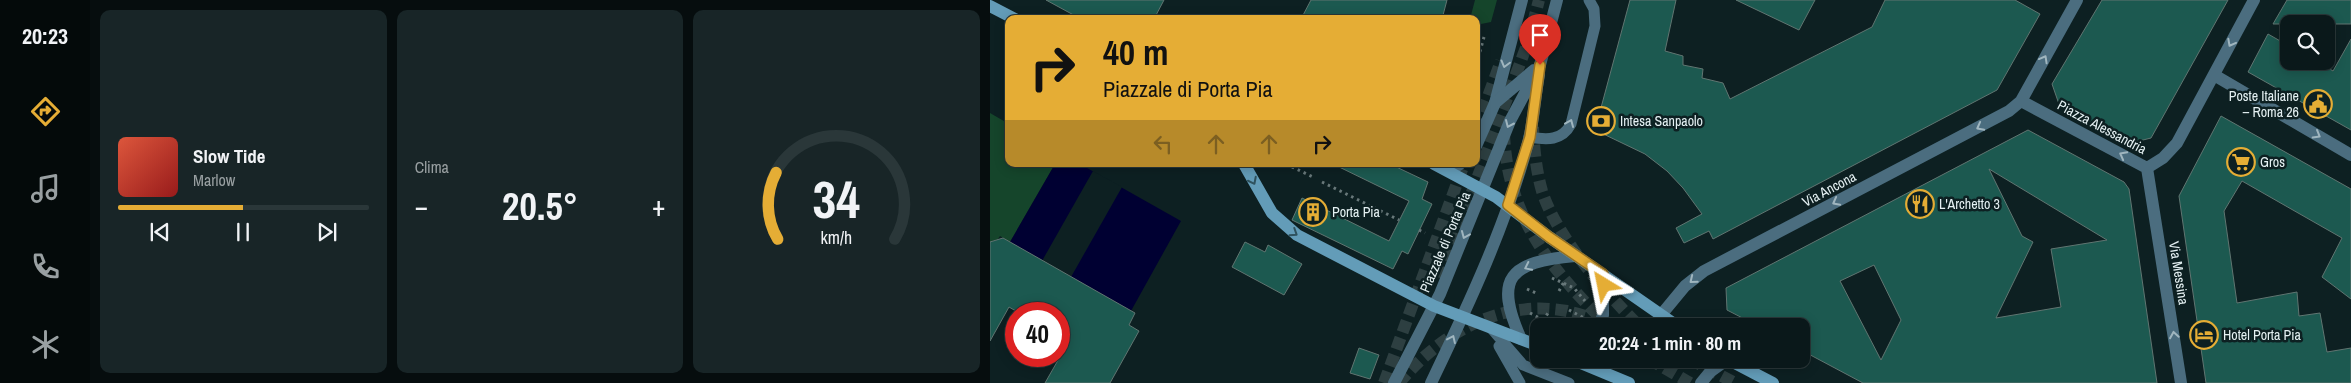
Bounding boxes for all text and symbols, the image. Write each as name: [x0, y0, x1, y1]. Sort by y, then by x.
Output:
pin: [1519, 14, 1561, 65]
map controls: [2280, 15, 2335, 70]
button: search: [2280, 15, 2335, 70]
text: 20:23: [22, 21, 68, 51]
icon: arrive: [1526, 21, 1554, 49]
text: 40 m: [1103, 29, 1168, 76]
icon: right: [1020, 35, 1085, 100]
one-way arrow: [2227, 38, 2237, 47]
one-way arrow: [2038, 55, 2048, 64]
one-way arrow: [1500, 60, 1511, 69]
text: Piazzale di Porta Pia: [1103, 74, 1273, 104]
place label: Poste Italiane – Roma 26: [2229, 87, 2299, 121]
public building icon: Poste Italiane – Roma 26: [2303, 89, 2333, 119]
icon: directions: [28, 94, 63, 129]
street label: Piazza Alessandria: [2054, 96, 2150, 158]
bank icon: Intesa Sanpaolo: [1586, 106, 1616, 136]
place label: Intesa Sanpaolo: [1620, 112, 1703, 130]
one-way arrow: [1505, 119, 1516, 128]
one-way arrow: [1564, 119, 1574, 128]
one-way arrow: [1976, 121, 1985, 131]
one-way arrow: [2311, 129, 2320, 139]
icon: left: [1149, 130, 1177, 158]
icon: ahead: [1202, 130, 1230, 158]
icon: ahead: [1255, 130, 1283, 158]
icon: right: [1308, 130, 1336, 158]
text: Slow Tide: [193, 143, 265, 169]
supermarket icon: Gros: [2226, 147, 2256, 177]
one-way arrow: [2120, 151, 2129, 161]
place label: Gros: [2260, 153, 2285, 171]
text: Clima: [415, 156, 449, 178]
text: 34: [813, 164, 861, 234]
street label: Via Ancona: [1799, 167, 1860, 211]
text: Marlow: [193, 169, 235, 191]
icon: music: [28, 171, 63, 206]
one-way arrow: [1247, 175, 1257, 184]
text: 20.5°: [502, 181, 578, 232]
text: −: [415, 187, 428, 225]
text: +: [652, 187, 665, 225]
street label: Piazzale di Porta Pia: [1416, 188, 1475, 295]
restaurant icon: L'Archetto 3: [1905, 189, 1935, 219]
place label: L'Archetto 3: [1939, 195, 2000, 213]
one-way arrow: [1832, 196, 1841, 206]
building icon: Porta Pia: [1298, 197, 1328, 227]
place label: Porta Pia: [1332, 203, 1380, 221]
icon: previous: [146, 218, 174, 246]
icon: pause: [229, 218, 257, 246]
icon: next: [313, 218, 341, 246]
text: km/h: [821, 226, 853, 250]
one-way arrow: [1289, 226, 1298, 236]
one-way arrow: [1461, 230, 1472, 239]
street label: Via Messina: [2165, 240, 2193, 306]
icon: phone: [28, 249, 63, 284]
position arrow: [1577, 258, 1629, 310]
one-way arrow: [1524, 261, 1533, 271]
one-way arrow: [1690, 274, 1699, 282]
speed limit sign: 40: [1005, 302, 1070, 367]
hotel icon: Hotel Porta Pia: [2189, 320, 2219, 350]
place label: Hotel Porta Pia: [2223, 326, 2301, 344]
icon: climate: [28, 327, 63, 362]
text: 20:24 · 1 min · 80 m: [1599, 330, 1741, 356]
one-way arrow: [2169, 330, 2179, 339]
one-way arrow: [1446, 335, 1456, 344]

